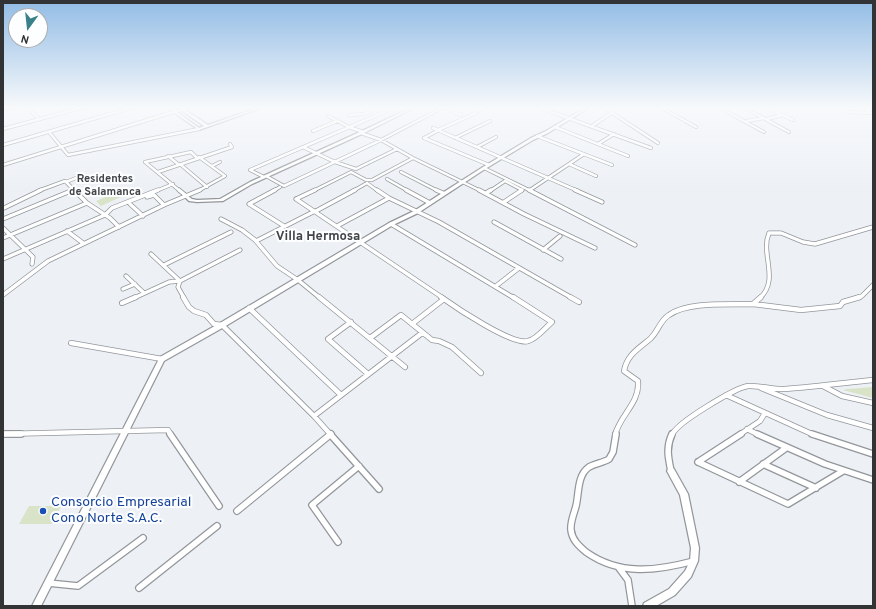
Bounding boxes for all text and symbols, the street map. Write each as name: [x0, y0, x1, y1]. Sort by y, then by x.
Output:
north arrow: [8, 8, 48, 48]
text: N: [20, 31, 31, 46]
district label: Residentes de Salamanca: [69, 173, 141, 199]
district label: Villa Hermosa: [276, 229, 360, 245]
place label: Consorcio Empresarial Cono Norte S.A.C.: [51, 495, 191, 528]
marker: Consorcio Empresarial Cono Norte S.A.C.: [38, 506, 48, 516]

